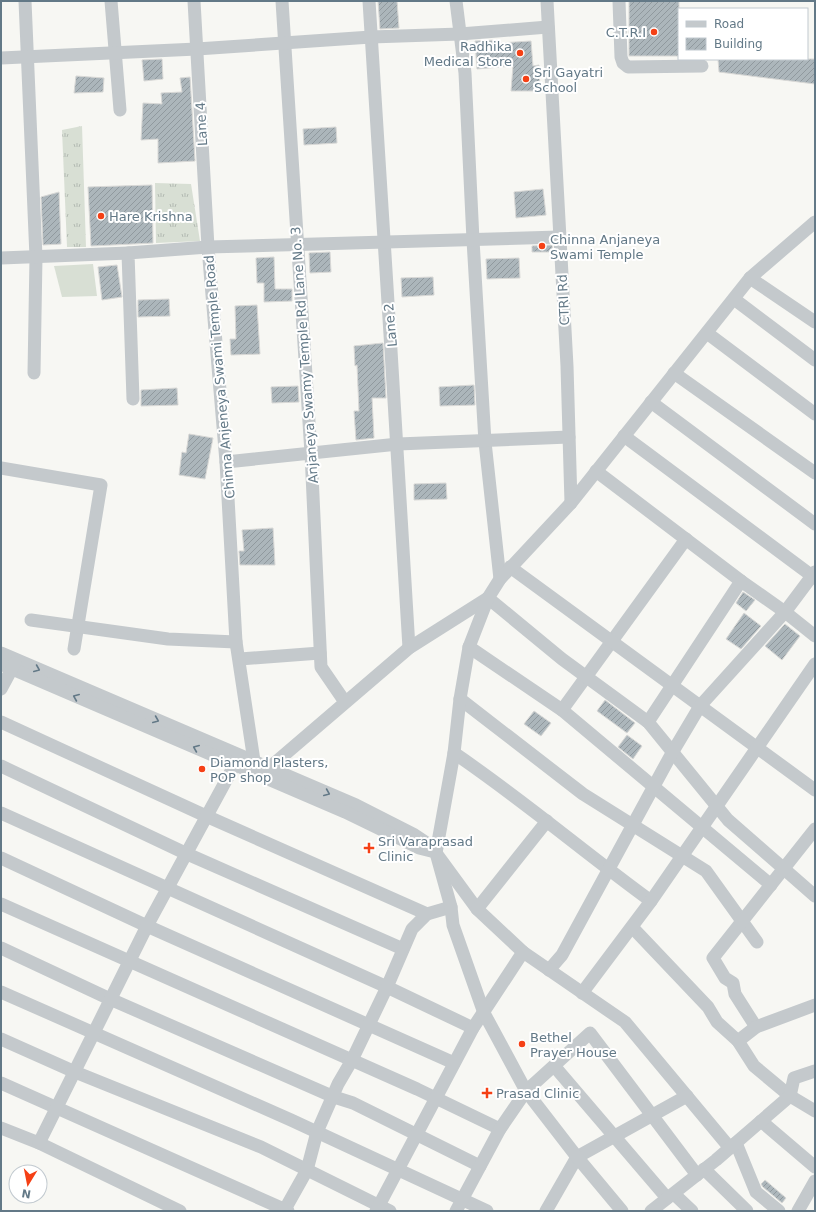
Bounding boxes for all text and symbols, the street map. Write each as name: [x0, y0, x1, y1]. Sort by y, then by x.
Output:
legend: [678, 8, 808, 60]
text: Road: [714, 17, 744, 31]
place label: C.T.R.I: [606, 25, 646, 40]
marker: C.T.R.I: [649, 27, 659, 37]
text: Building: [714, 37, 763, 51]
place label: Radhika Medical Store: [424, 39, 512, 69]
marker: Radhika Medical Store: [515, 48, 525, 58]
place label: Sri Gayatri School: [534, 65, 603, 95]
marker: Sri Gayatri School: [521, 74, 531, 84]
street label: Lane 4: [193, 102, 210, 146]
place label: Hare Krishna: [109, 209, 193, 224]
marker: Hare Krishna: [96, 211, 106, 221]
street label: Anjaneya Swamy Temple Rd Lane No. 3: [288, 226, 321, 484]
place label: Chinna Anjaneya Swami Temple: [550, 232, 660, 262]
marker: Chinna Anjaneya Swami Temple: [537, 241, 547, 251]
street label: Chinna Anjeneya Swami Temple Road: [201, 254, 238, 499]
street label: CTRI Rd: [555, 274, 572, 326]
street label: Lane 2: [381, 302, 400, 347]
one-way arrow: [32, 664, 40, 672]
one-way arrow: [72, 693, 79, 701]
one-way arrow: [152, 715, 160, 723]
one-way arrow: [192, 744, 199, 752]
place label: Diamond Plasters, POP shop: [210, 755, 328, 785]
marker: Diamond Plasters, POP shop: [197, 764, 207, 774]
one-way arrow: [323, 788, 331, 796]
place label: Sri Varaprasad Clinic: [378, 834, 473, 864]
marker: Sri Varaprasad Clinic: [363, 842, 375, 854]
place label: Bethel Prayer House: [530, 1030, 617, 1060]
marker: Bethel Prayer House: [517, 1039, 527, 1049]
place label: Prasad Clinic: [496, 1086, 579, 1101]
marker: Prasad Clinic: [481, 1087, 493, 1099]
north arrow: [8, 1164, 48, 1204]
text: N: [21, 1186, 32, 1201]

